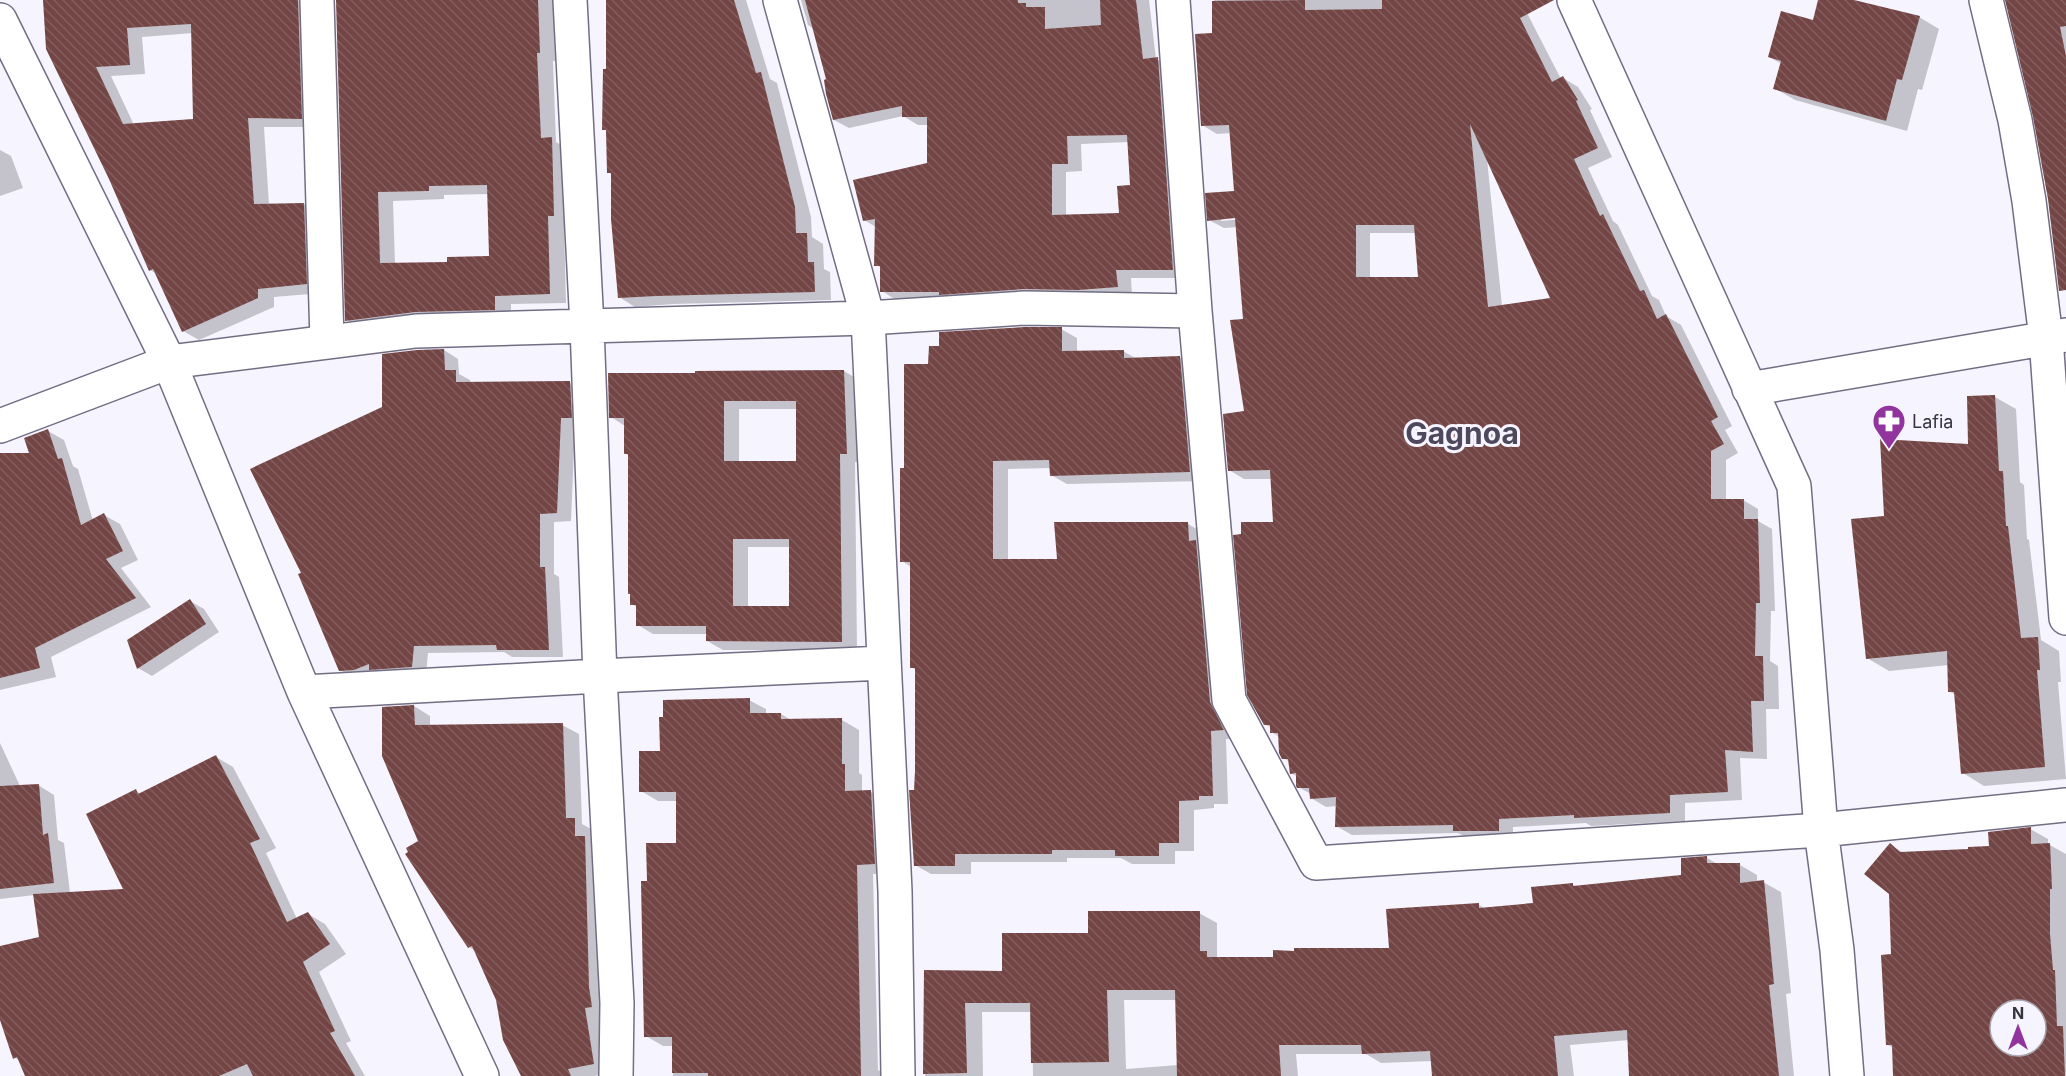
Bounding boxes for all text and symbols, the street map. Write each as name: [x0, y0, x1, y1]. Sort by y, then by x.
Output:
pharmacy icon: Lafia: [1871, 403, 1907, 450]
place label: Lafia: [1912, 411, 1953, 432]
district label: Gagnoa: [1405, 415, 1519, 451]
north arrow: [1988, 998, 2048, 1058]
text: N: [2012, 1003, 2024, 1023]

